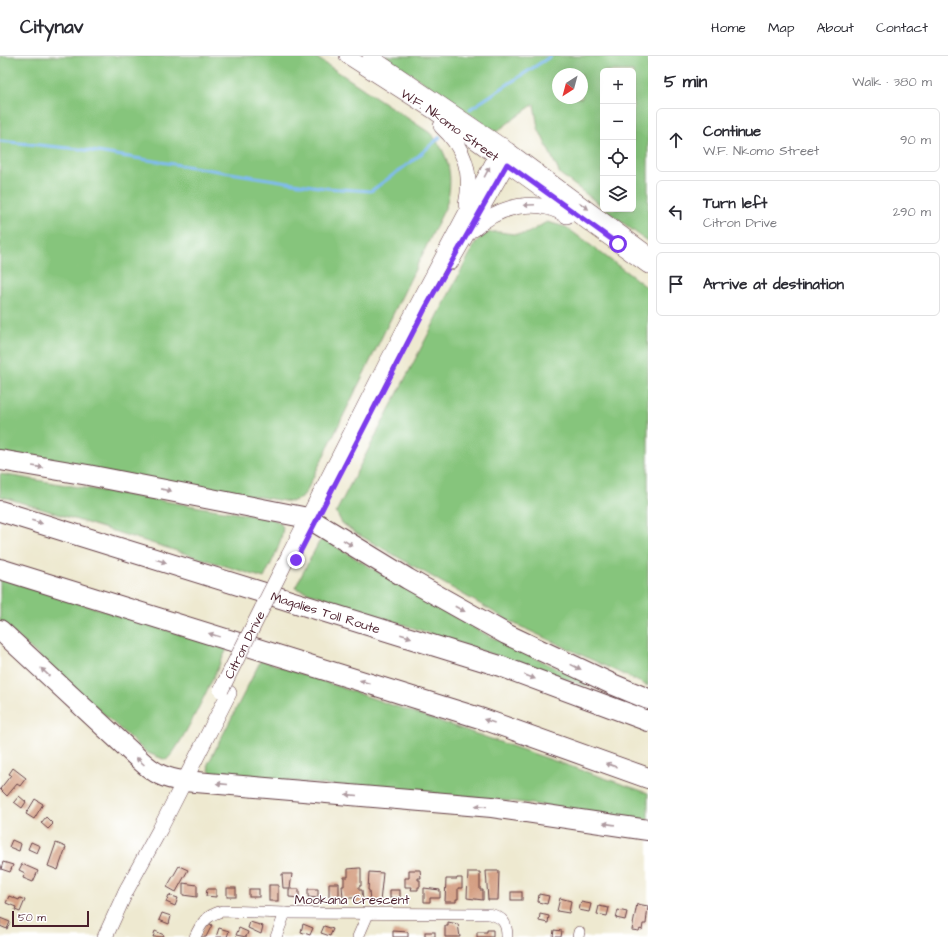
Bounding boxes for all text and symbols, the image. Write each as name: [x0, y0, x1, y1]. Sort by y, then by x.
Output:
text: Citynav: [20, 14, 83, 41]
text: Home: [711, 18, 746, 38]
text: Map: [768, 18, 794, 38]
text: About: [816, 18, 854, 38]
text: Contact: [876, 18, 928, 38]
north arrow: [552, 68, 588, 104]
map controls: [600, 68, 636, 212]
button: +: [600, 68, 636, 104]
text: 5 min: [664, 70, 707, 94]
text: Walk · 380 m: [852, 73, 932, 91]
street label: W.F. Nkomo Street: [397, 85, 503, 166]
button: −: [600, 104, 636, 140]
text: Continue: [703, 121, 761, 142]
icon: ahead: [665, 129, 687, 151]
text: 90 m: [900, 131, 931, 149]
button: locate: [600, 140, 636, 176]
text: W.F. Nkomo Street: [703, 142, 819, 160]
one-way arrow: [484, 166, 490, 178]
button: layers: [600, 176, 636, 212]
text: Turn left: [703, 193, 767, 214]
icon: left: [665, 201, 687, 223]
one-way arrow: [522, 202, 535, 208]
one-way arrow: [579, 202, 590, 211]
text: 290 m: [893, 203, 931, 221]
text: Citron Drive: [703, 214, 777, 232]
route start: [609, 235, 627, 253]
icon: arrive: [665, 273, 687, 295]
text: Arrive at destination: [703, 274, 844, 295]
one-way arrow: [32, 464, 45, 470]
one-way arrow: [160, 487, 172, 493]
one-way arrow: [32, 519, 44, 525]
one-way arrow: [343, 539, 353, 547]
route end: [287, 551, 305, 569]
one-way arrow: [156, 558, 168, 564]
street label: Magalies Toll Route: [268, 587, 382, 638]
one-way arrow: [454, 606, 466, 612]
street label: Citron Drive: [220, 608, 270, 682]
one-way arrow: [208, 632, 220, 638]
one-way arrow: [400, 633, 412, 639]
one-way arrow: [571, 664, 582, 670]
one-way arrow: [40, 667, 50, 677]
one-way arrow: [524, 674, 536, 680]
one-way arrow: [358, 679, 370, 685]
one-way arrow: [482, 718, 494, 724]
one-way arrow: [135, 756, 146, 765]
one-way arrow: [605, 761, 617, 767]
one-way arrow: [216, 781, 228, 788]
one-way arrow: [345, 792, 357, 799]
one-way arrow: [475, 802, 487, 809]
one-way arrow: [603, 821, 615, 827]
street label: Mookana Crescent: [294, 891, 410, 909]
scale bar: [12, 909, 89, 928]
text: 50 m: [18, 910, 46, 925]

